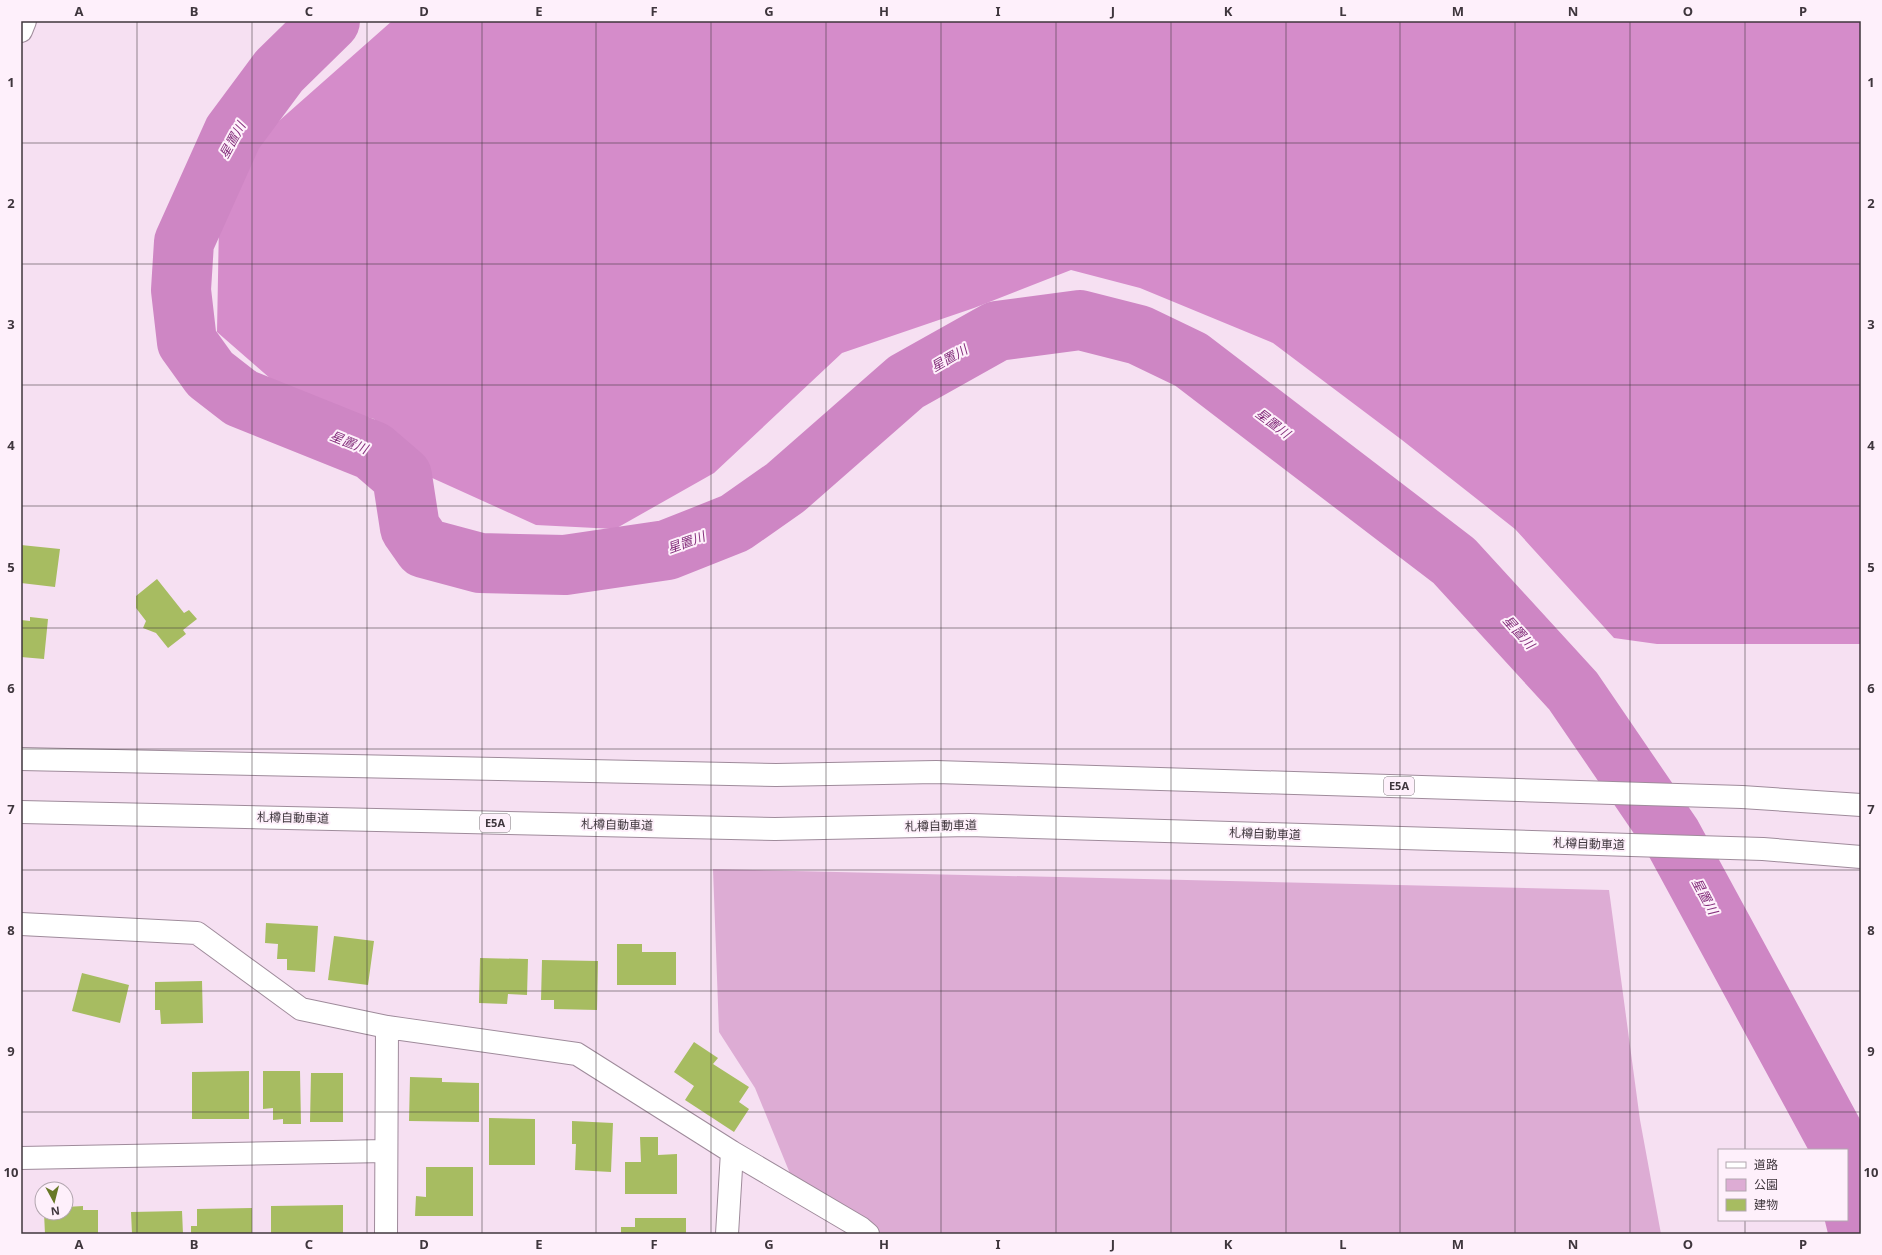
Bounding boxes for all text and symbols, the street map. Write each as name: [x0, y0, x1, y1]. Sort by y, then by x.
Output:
text: A: [75, 2, 84, 20]
text: B: [190, 2, 198, 20]
text: C: [305, 2, 313, 20]
text: D: [419, 2, 429, 20]
text: E: [535, 2, 543, 20]
text: F: [650, 2, 658, 20]
text: G: [764, 2, 774, 20]
text: H: [879, 2, 889, 20]
text: I: [995, 2, 1001, 20]
text: J: [1110, 2, 1115, 20]
text: K: [1224, 2, 1233, 20]
text: L: [1339, 2, 1347, 20]
text: M: [1452, 2, 1464, 20]
text: N: [1568, 2, 1578, 20]
text: O: [1683, 2, 1693, 20]
text: P: [1799, 2, 1807, 20]
text: 1: [7, 73, 15, 91]
text: 1: [1867, 73, 1875, 91]
water label: 星置川: [215, 117, 250, 161]
text: 2: [7, 194, 15, 212]
text: 2: [1867, 194, 1875, 212]
text: 3: [7, 315, 15, 333]
text: 3: [1867, 315, 1875, 333]
water label: 星置川: [928, 339, 972, 376]
water label: 星置川: [1252, 404, 1296, 443]
water label: 星置川: [328, 426, 372, 458]
text: 4: [7, 436, 15, 454]
text: 4: [1867, 436, 1875, 454]
water label: 星置川: [665, 526, 709, 557]
text: 5: [7, 558, 15, 576]
text: 5: [1867, 558, 1875, 576]
water label: 星置川: [1499, 611, 1540, 654]
text: 6: [7, 679, 15, 697]
text: 6: [1867, 679, 1875, 697]
road number: E5A: [1384, 777, 1414, 795]
text: 7: [7, 800, 15, 818]
text: 7: [1867, 800, 1875, 818]
street label: 札樽自動車道: [257, 808, 329, 827]
road number: E5A: [480, 814, 510, 832]
street label: 札樽自動車道: [581, 815, 653, 834]
street label: 札樽自動車道: [905, 816, 977, 835]
street label: 札樽自動車道: [1229, 824, 1301, 843]
street label: 札樽自動車道: [1553, 834, 1625, 853]
water label: 星置川: [1688, 875, 1723, 919]
text: 8: [7, 921, 15, 939]
text: 8: [1867, 921, 1875, 939]
text: 9: [7, 1042, 15, 1060]
text: 9: [1867, 1042, 1875, 1060]
legend: [1718, 1149, 1848, 1221]
text: 道路: [1754, 1156, 1778, 1173]
text: 10: [4, 1163, 18, 1181]
text: 10: [1864, 1163, 1878, 1181]
text: 公園: [1754, 1176, 1778, 1193]
north arrow: [34, 1181, 74, 1221]
text: 建物: [1754, 1196, 1778, 1213]
text: N: [50, 1203, 61, 1219]
text: A: [75, 1235, 84, 1253]
text: B: [190, 1235, 198, 1253]
text: C: [305, 1235, 313, 1253]
text: D: [419, 1235, 429, 1253]
text: E: [535, 1235, 543, 1253]
text: F: [650, 1235, 658, 1253]
text: G: [764, 1235, 774, 1253]
text: H: [879, 1235, 889, 1253]
text: I: [995, 1235, 1001, 1253]
text: J: [1110, 1235, 1115, 1253]
text: K: [1224, 1235, 1233, 1253]
text: L: [1339, 1235, 1347, 1253]
text: M: [1452, 1235, 1464, 1253]
text: N: [1568, 1235, 1578, 1253]
text: O: [1683, 1235, 1693, 1253]
text: P: [1799, 1235, 1807, 1253]

